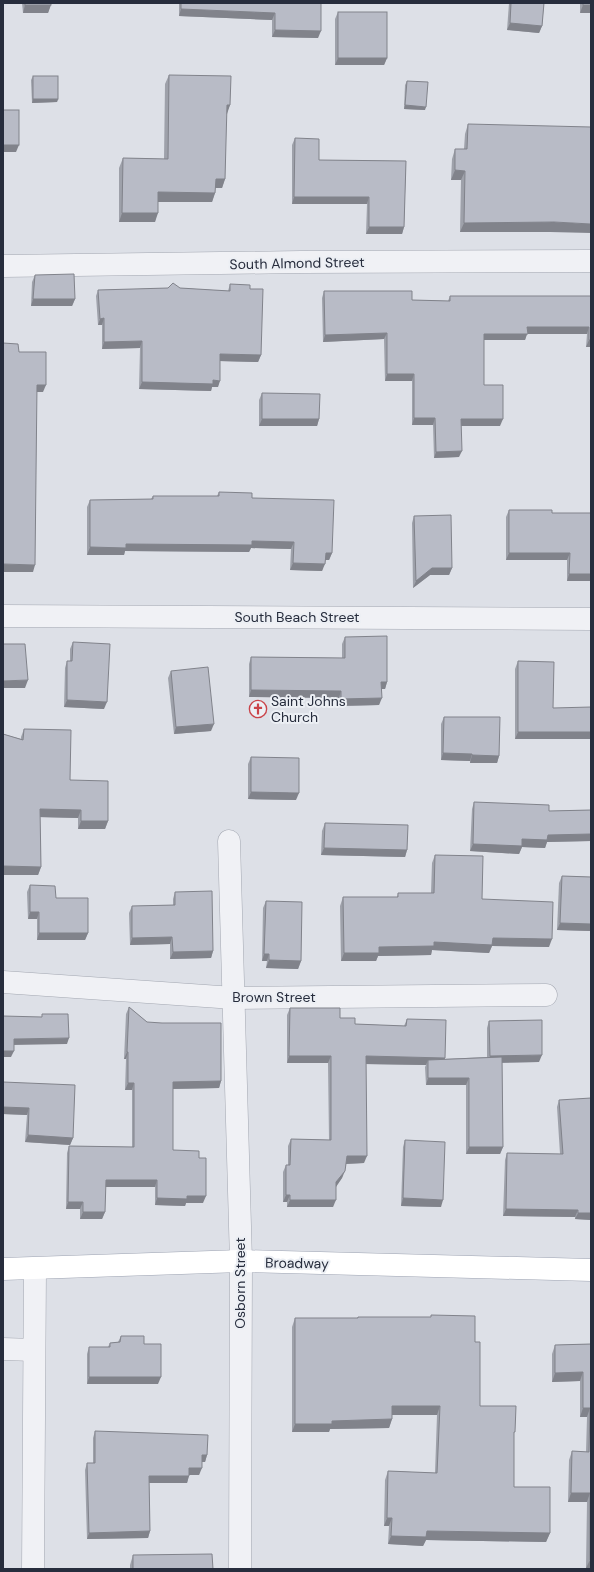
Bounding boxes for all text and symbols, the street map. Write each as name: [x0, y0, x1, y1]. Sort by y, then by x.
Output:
street label: South Almond Street: [229, 253, 365, 273]
street label: South Beach Street: [234, 608, 360, 626]
place label: Saint Johns Church: [271, 692, 346, 726]
church icon: Saint Johns Church: [248, 699, 268, 719]
street label: Brown Street: [232, 988, 316, 1006]
street label: Osborn Street: [231, 1237, 249, 1329]
street label: Broadway: [265, 1253, 329, 1273]

